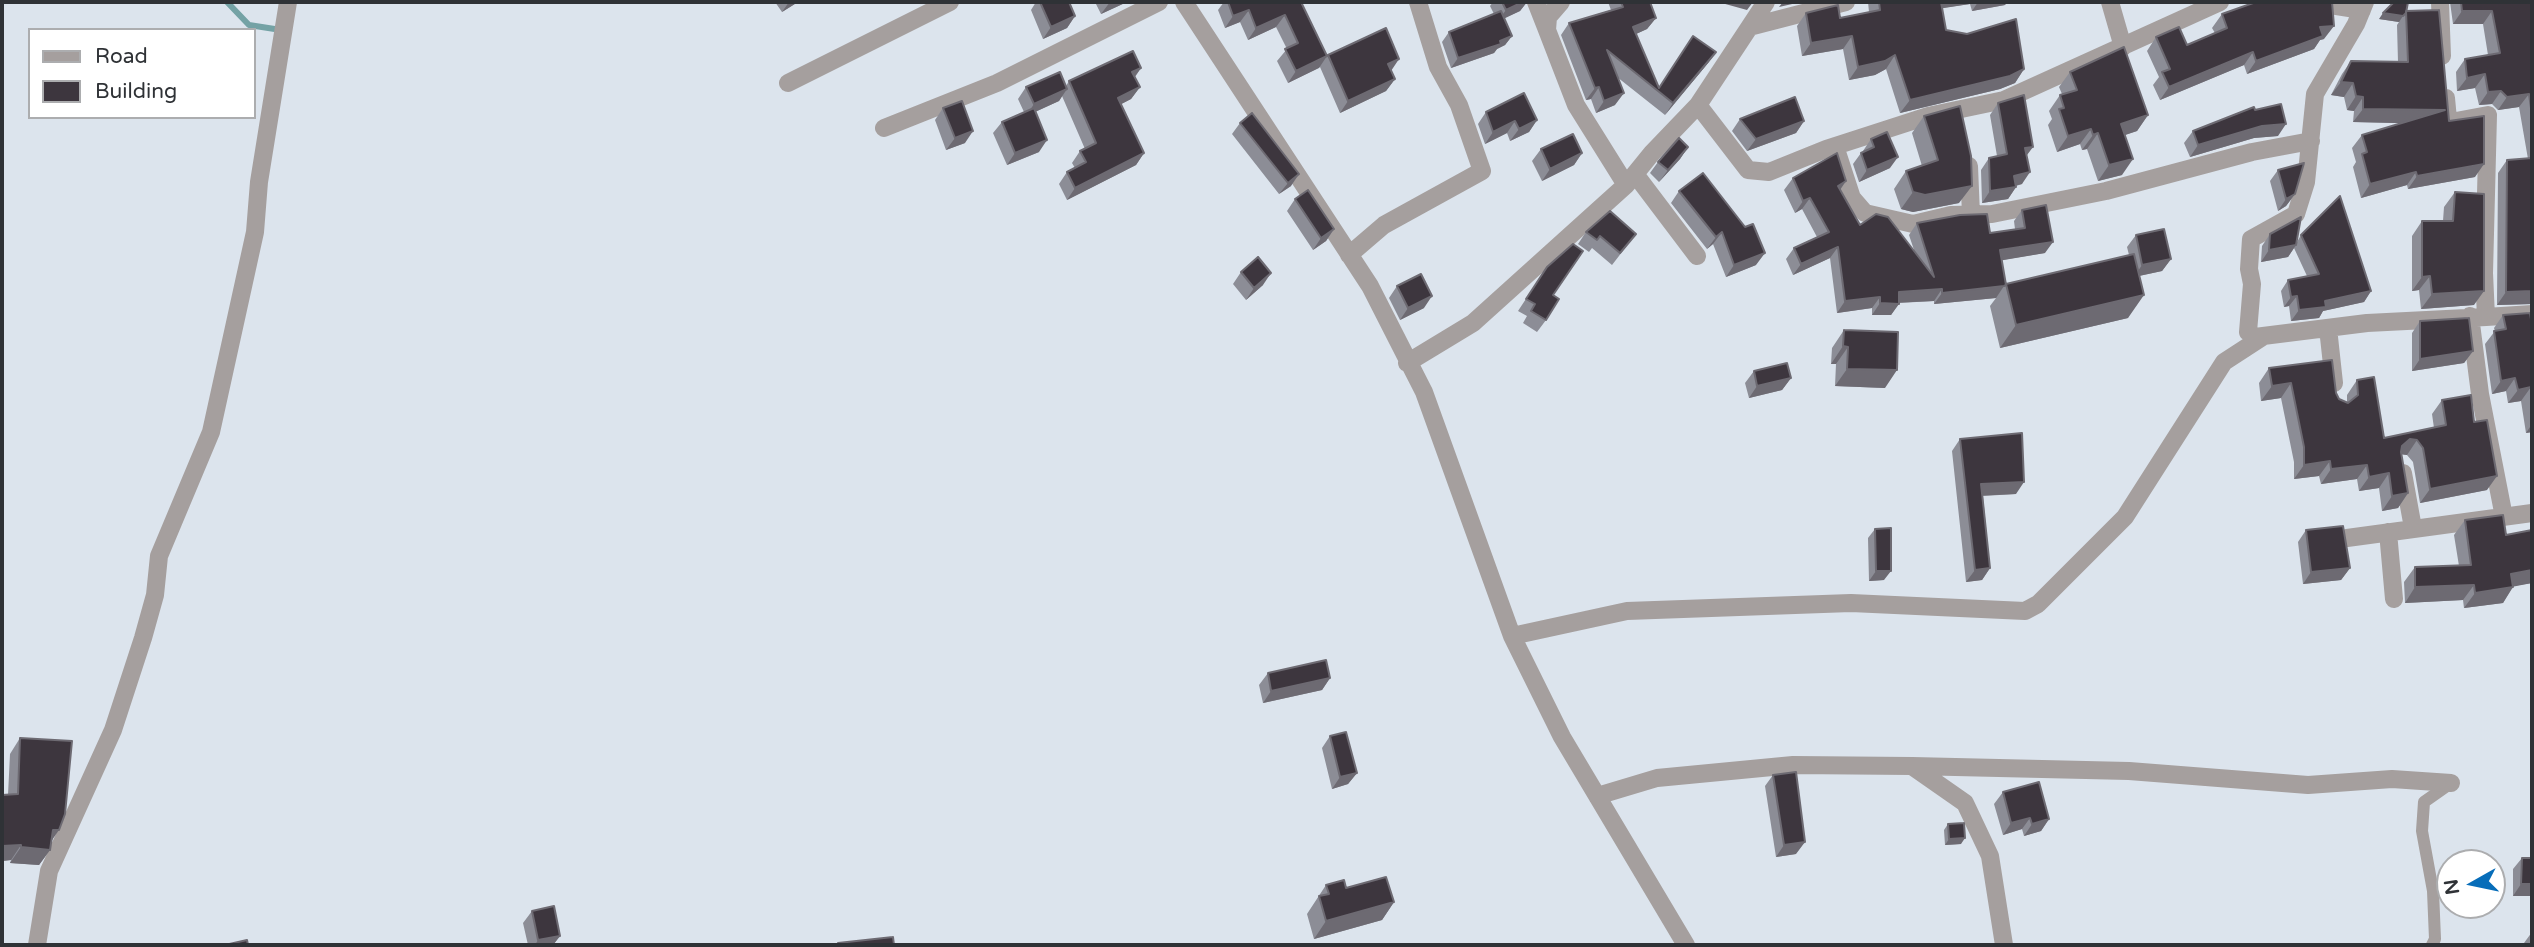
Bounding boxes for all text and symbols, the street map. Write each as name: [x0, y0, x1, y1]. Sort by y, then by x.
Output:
legend: [28, 28, 256, 119]
text: Road: [95, 44, 148, 69]
text: Building: [95, 79, 177, 104]
north arrow: [2436, 849, 2506, 919]
text: N: [2440, 878, 2464, 896]

